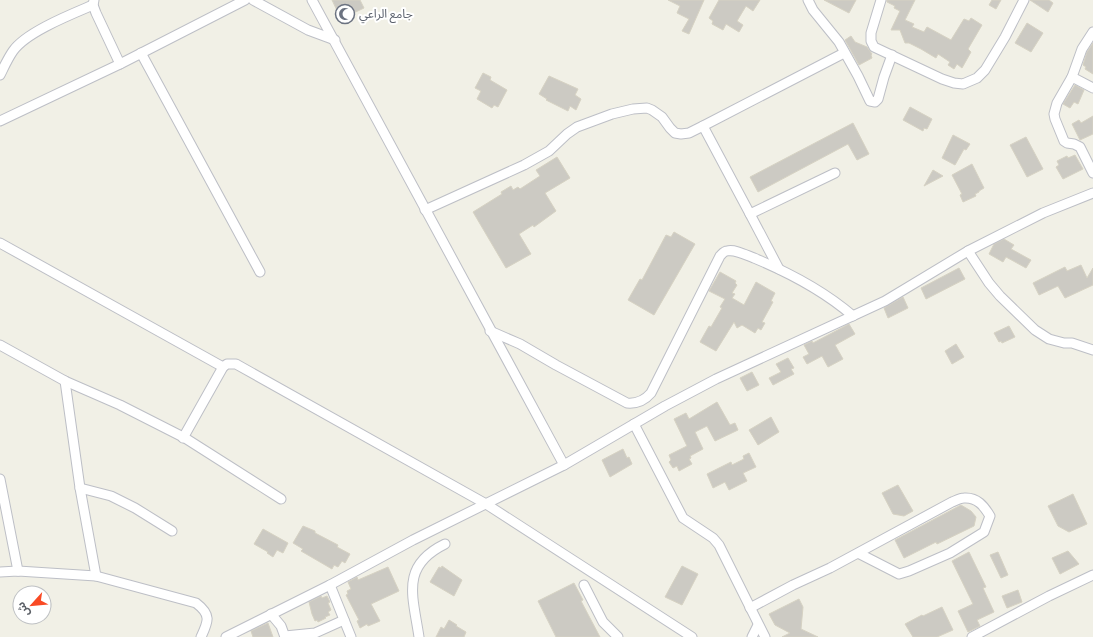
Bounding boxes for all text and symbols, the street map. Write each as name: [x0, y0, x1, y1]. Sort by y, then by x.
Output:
mosque icon: جامع الراعي: [334, 3, 356, 25]
place label: جامع الراعي: [359, 6, 413, 24]
north arrow: [12, 585, 52, 625]
text: ش: [13, 599, 34, 619]

